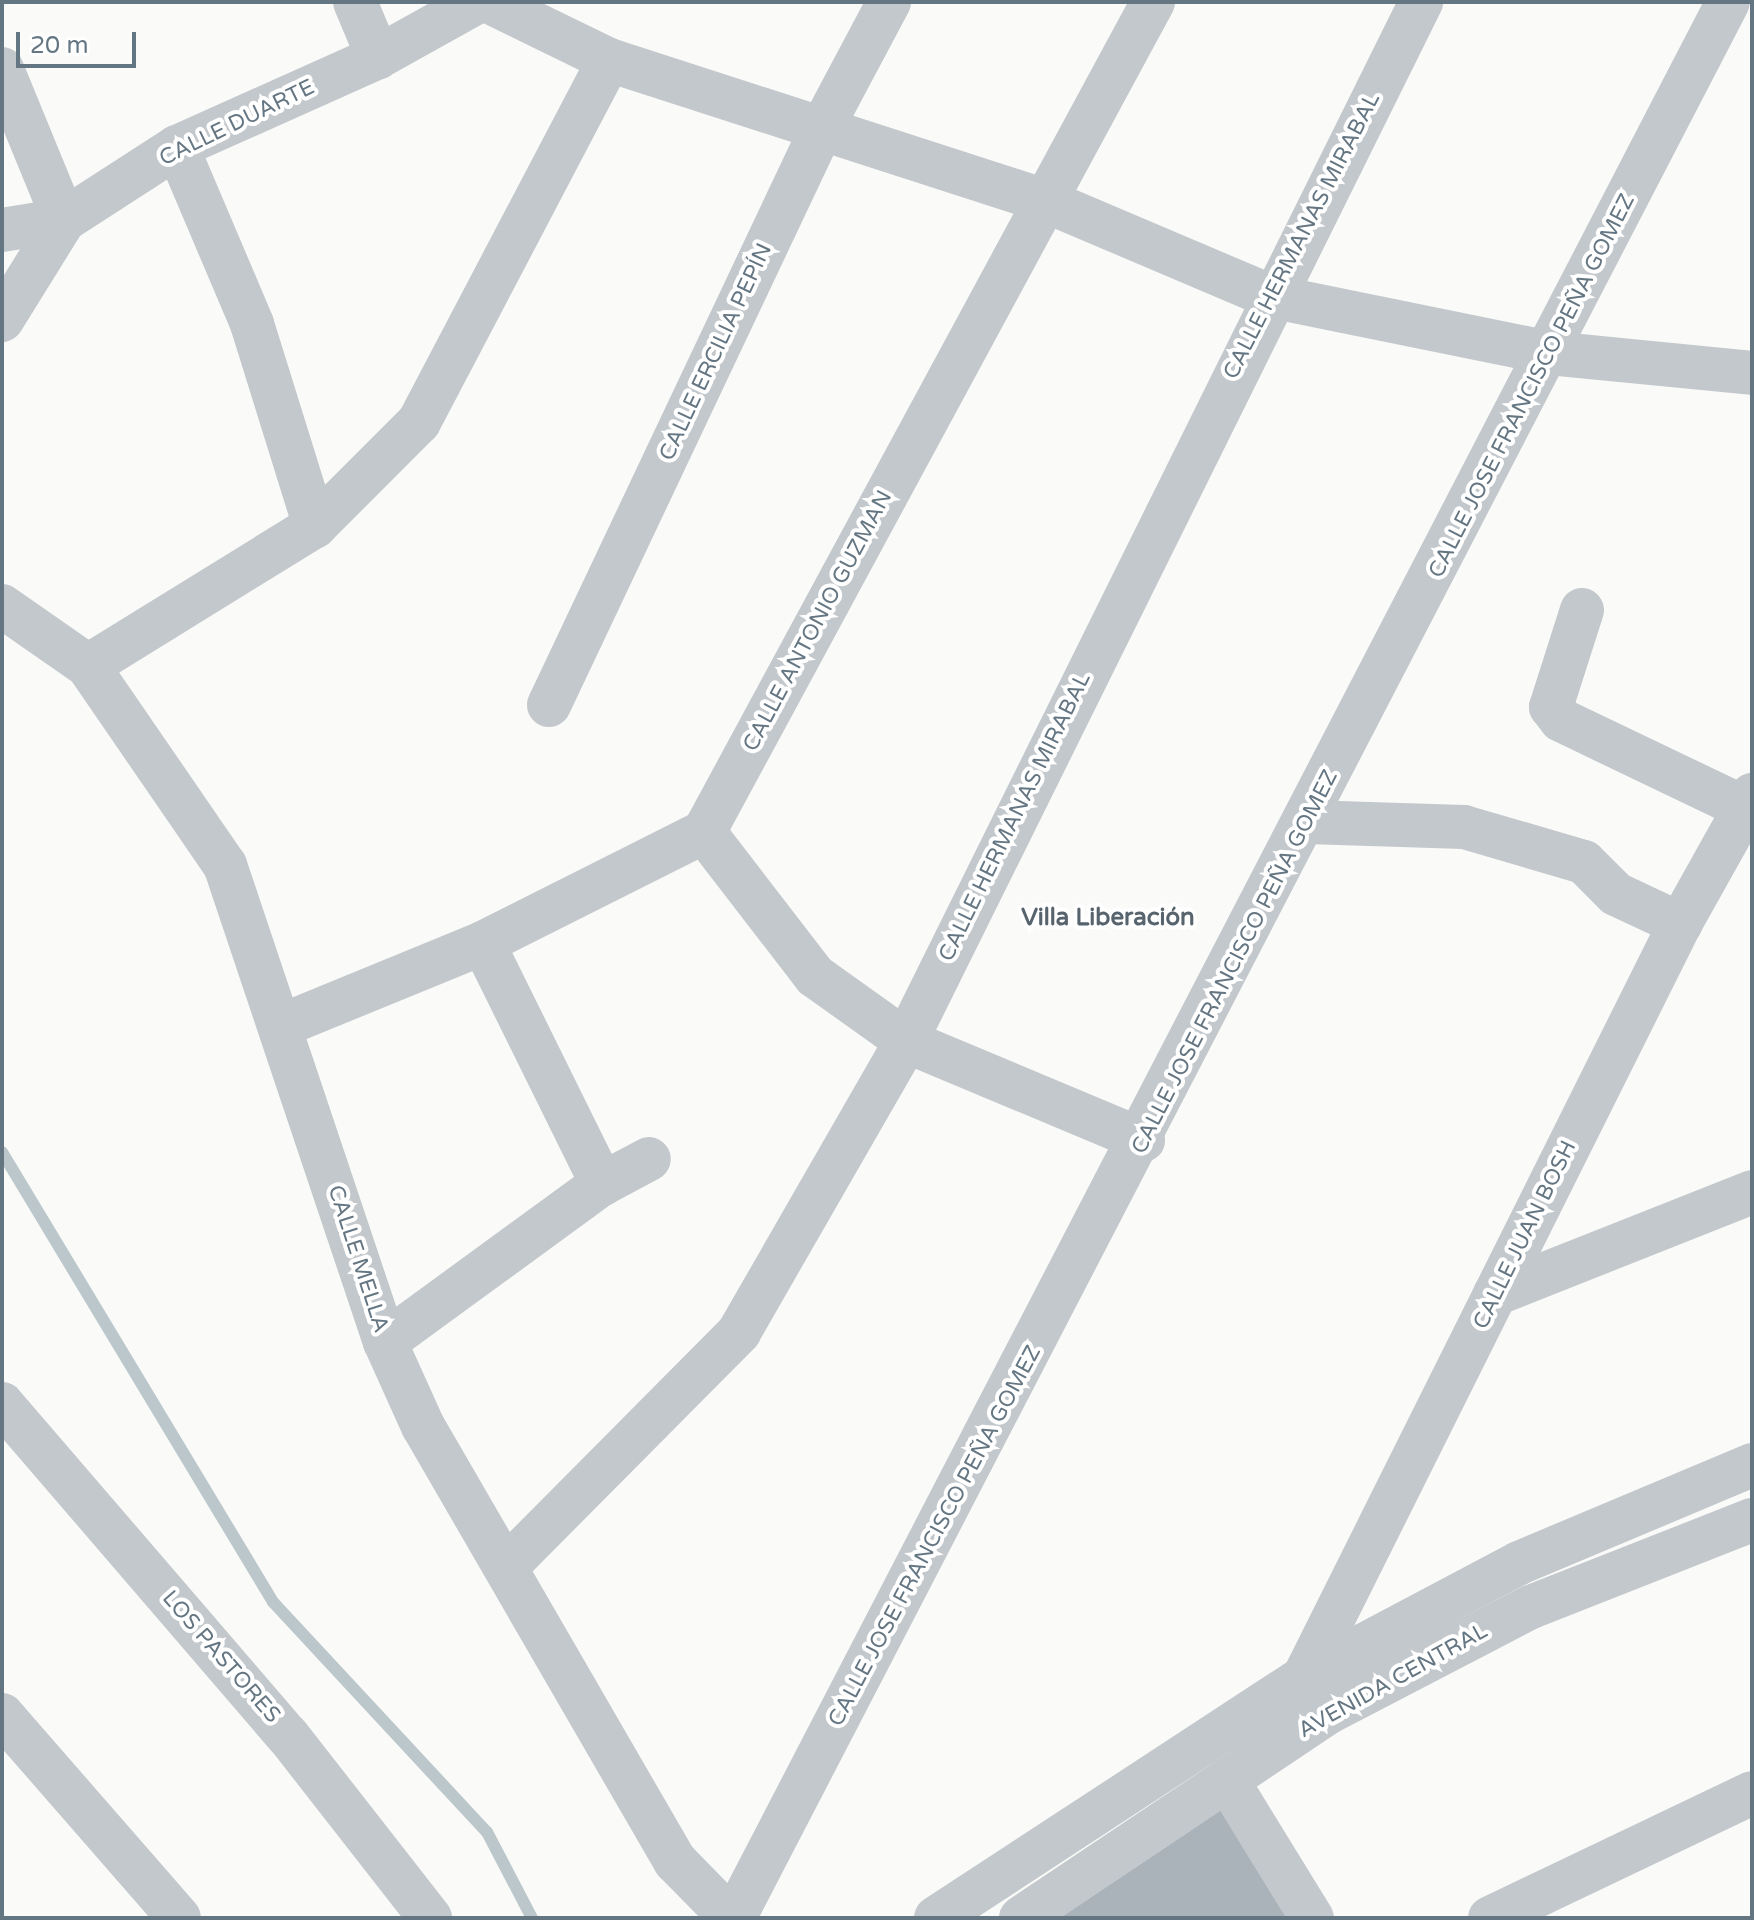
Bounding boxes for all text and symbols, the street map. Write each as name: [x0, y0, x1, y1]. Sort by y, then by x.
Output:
scale bar: [20, 16, 140, 66]
text: 20 m: [30, 31, 88, 60]
street label: CALLE DUARTE: [155, 74, 319, 172]
street label: CALLE HERMANAS MIRABAL: [1218, 88, 1386, 384]
street label: CALLE JOSE FRANCISCO PEÑA GOMEZ: [1423, 190, 1641, 582]
street label: CALLE ERCILIA PEPÍN: [654, 239, 778, 465]
street label: CALLE ANTONIO GUZMAN: [738, 486, 898, 756]
street label: CALLE HERMANAS MIRABAL: [933, 668, 1097, 966]
street label: CALLE JOSE FRANCISCO PEÑA GOMEZ: [1126, 766, 1344, 1158]
district label: Villa Liberación: [1021, 904, 1195, 932]
street label: CALLE JUAN BOSH: [1468, 1136, 1582, 1334]
street label: CALLE MELLA: [322, 1182, 394, 1336]
street label: CALLE JOSE FRANCISCO PEÑA GOMEZ: [823, 1341, 1047, 1731]
street label: LOS PASTORES: [156, 1585, 286, 1729]
street label: AVENIDA CENTRAL: [1294, 1618, 1492, 1744]

